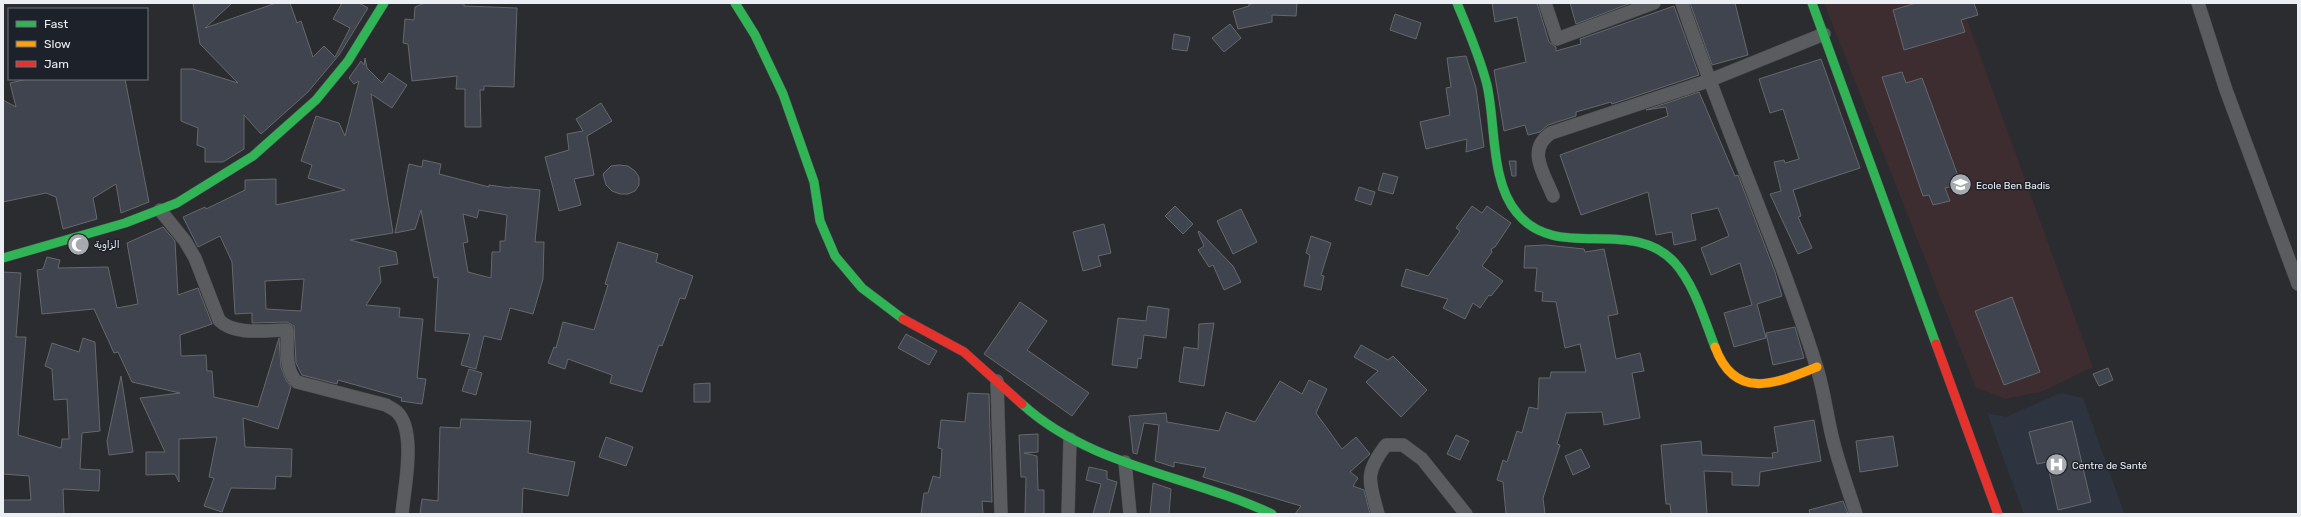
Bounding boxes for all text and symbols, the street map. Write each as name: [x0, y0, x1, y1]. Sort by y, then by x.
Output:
legend: [8, 8, 148, 80]
text: Fast: [44, 17, 68, 31]
text: Slow: [44, 37, 71, 51]
text: Jam: [44, 57, 69, 71]
school or university icon: Ecole Ben Badis: [1948, 172, 1974, 198]
place label: Ecole Ben Badis: [1976, 180, 2050, 192]
mosque icon: الزاوية: [65, 231, 91, 257]
place label: الزاوية: [94, 239, 120, 251]
hospital icon: Centre de Santé: [2043, 452, 2069, 478]
place label: Centre de Santé: [2072, 460, 2148, 472]

